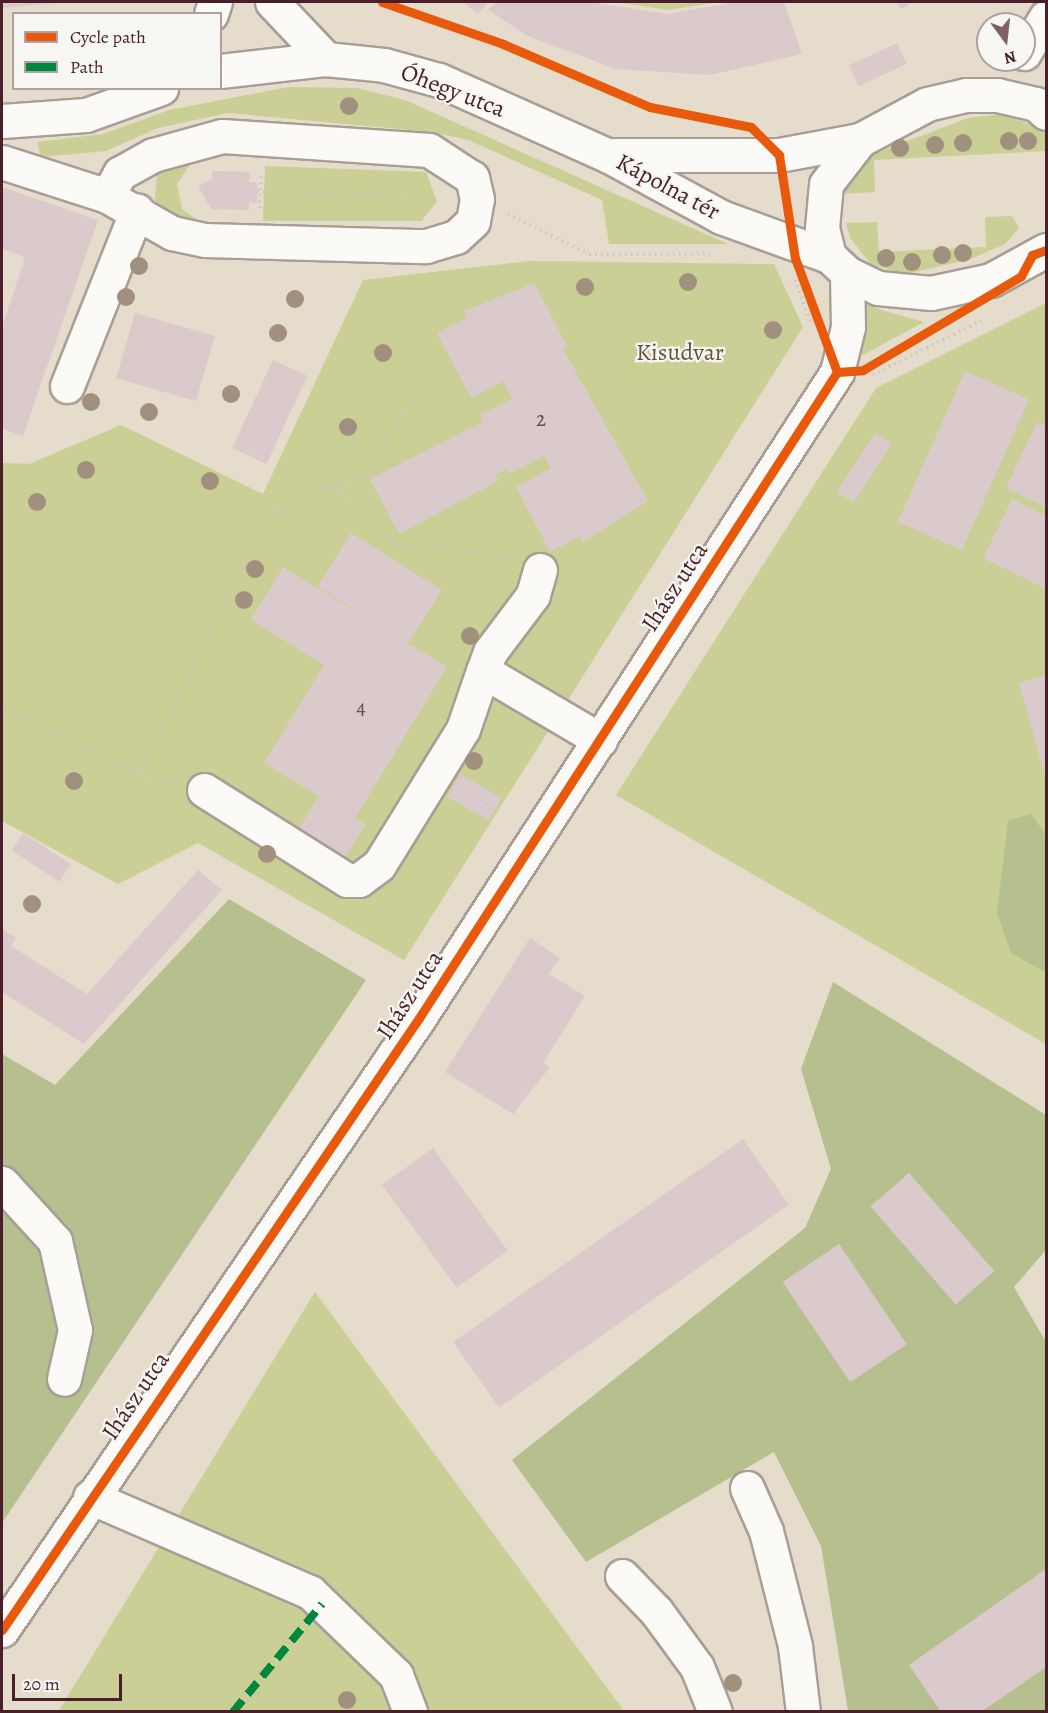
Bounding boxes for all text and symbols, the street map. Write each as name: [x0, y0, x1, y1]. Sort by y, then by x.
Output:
legend: [12, 12, 222, 90]
north arrow: [976, 12, 1036, 72]
text: Cycle path: [70, 25, 146, 49]
text: N: [1002, 45, 1019, 70]
text: Path: [70, 55, 104, 79]
street label: Óhegy utca: [397, 58, 509, 124]
street label: Kápolna tér: [611, 148, 725, 226]
park label: Kisudvar: [636, 339, 724, 367]
house number: 2: [536, 406, 546, 432]
street label: Ihász utca: [636, 537, 714, 637]
house number: 4: [356, 694, 366, 720]
street label: Ihász utca: [371, 945, 449, 1045]
street label: Ihász utca: [96, 1346, 176, 1446]
scale bar: [15, 1662, 124, 1700]
text: 20 m: [23, 1672, 60, 1696]

